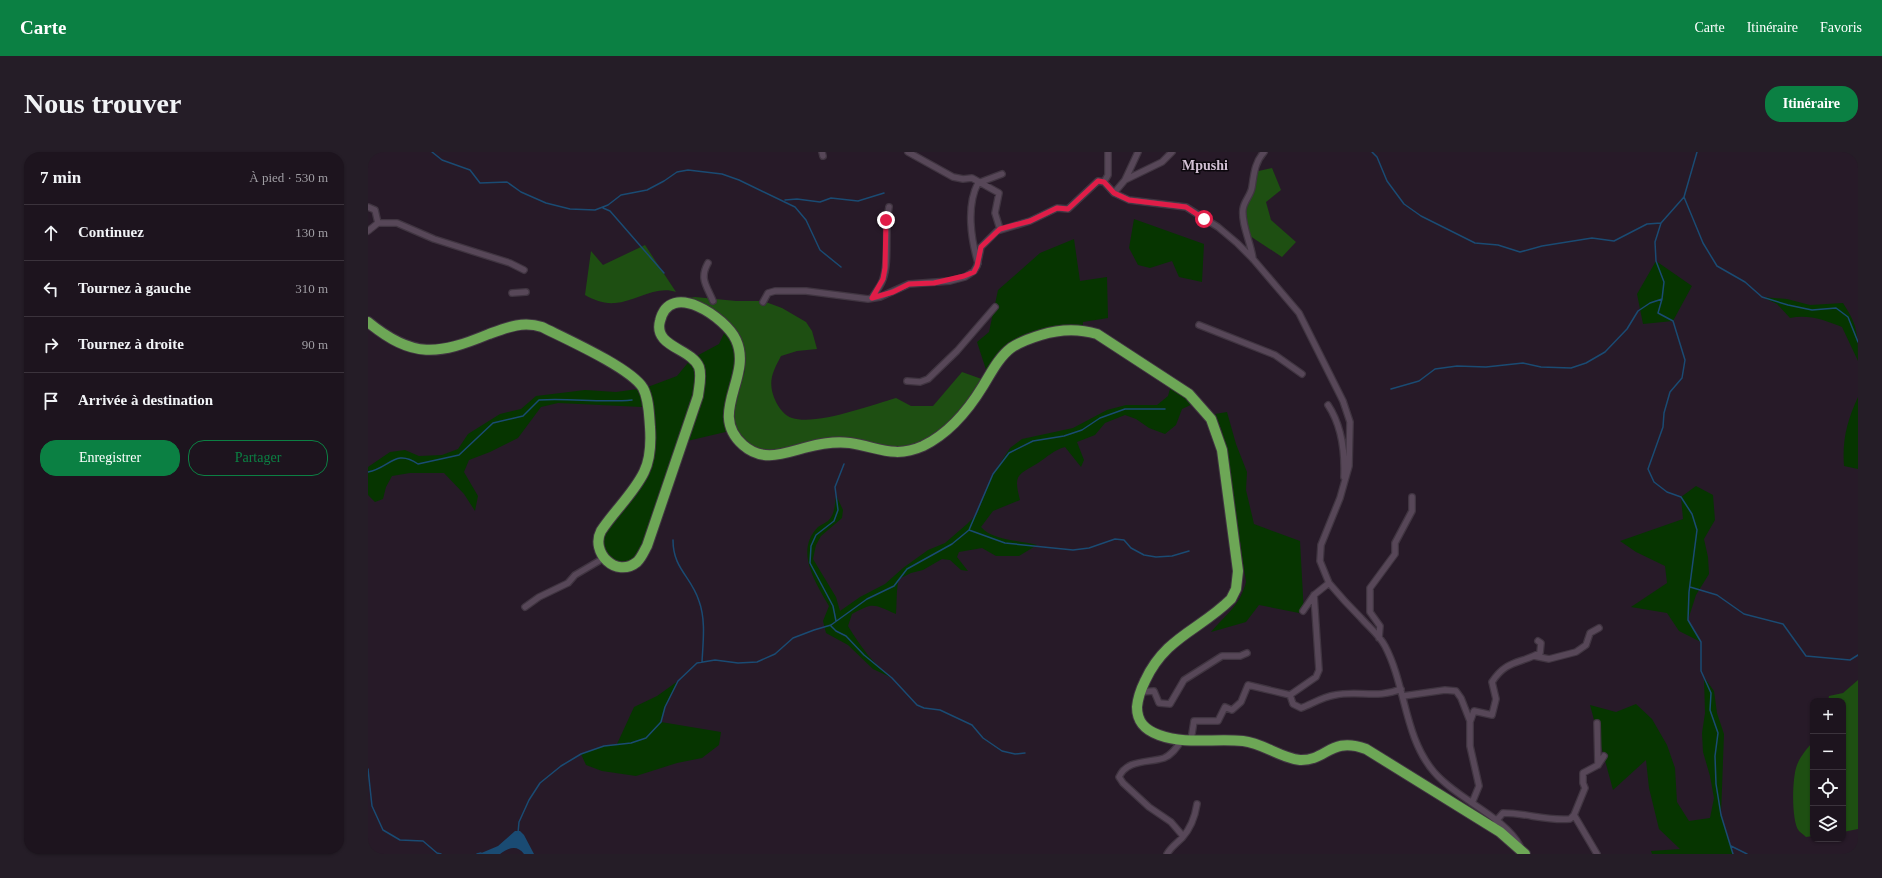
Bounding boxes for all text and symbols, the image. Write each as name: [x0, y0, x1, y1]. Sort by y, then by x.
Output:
text: Carte: [20, 17, 66, 38]
text: Carte: [1694, 20, 1725, 35]
text: Itinéraire: [1747, 20, 1798, 35]
text: Favoris: [1820, 20, 1862, 35]
button: Itinéraire: [1765, 86, 1858, 122]
text: Nous trouver: [24, 88, 181, 119]
district label: Mpushi: [1182, 158, 1228, 173]
text: 7 min: [40, 168, 81, 187]
text: À pied · 530 m: [249, 170, 328, 185]
route start: [1195, 210, 1213, 228]
route end: [877, 211, 895, 229]
icon: ahead: [40, 222, 62, 244]
text: Continuez: [78, 224, 144, 240]
text: 130 m: [295, 225, 328, 240]
icon: left: [40, 278, 62, 300]
text: Tournez à gauche: [78, 280, 191, 296]
text: 310 m: [295, 281, 328, 296]
icon: right: [40, 334, 62, 356]
text: Tournez à droite: [78, 336, 184, 352]
text: 90 m: [302, 337, 328, 352]
icon: arrive: [40, 390, 62, 412]
text: Arrivée à destination: [78, 392, 213, 408]
button: Enregistrer: [40, 440, 180, 476]
button: Partager: [188, 440, 328, 476]
map controls: [1810, 698, 1846, 842]
button: +: [1810, 698, 1846, 734]
button: −: [1810, 734, 1846, 770]
button: locate: [1810, 770, 1846, 806]
button: layers: [1810, 806, 1846, 842]

